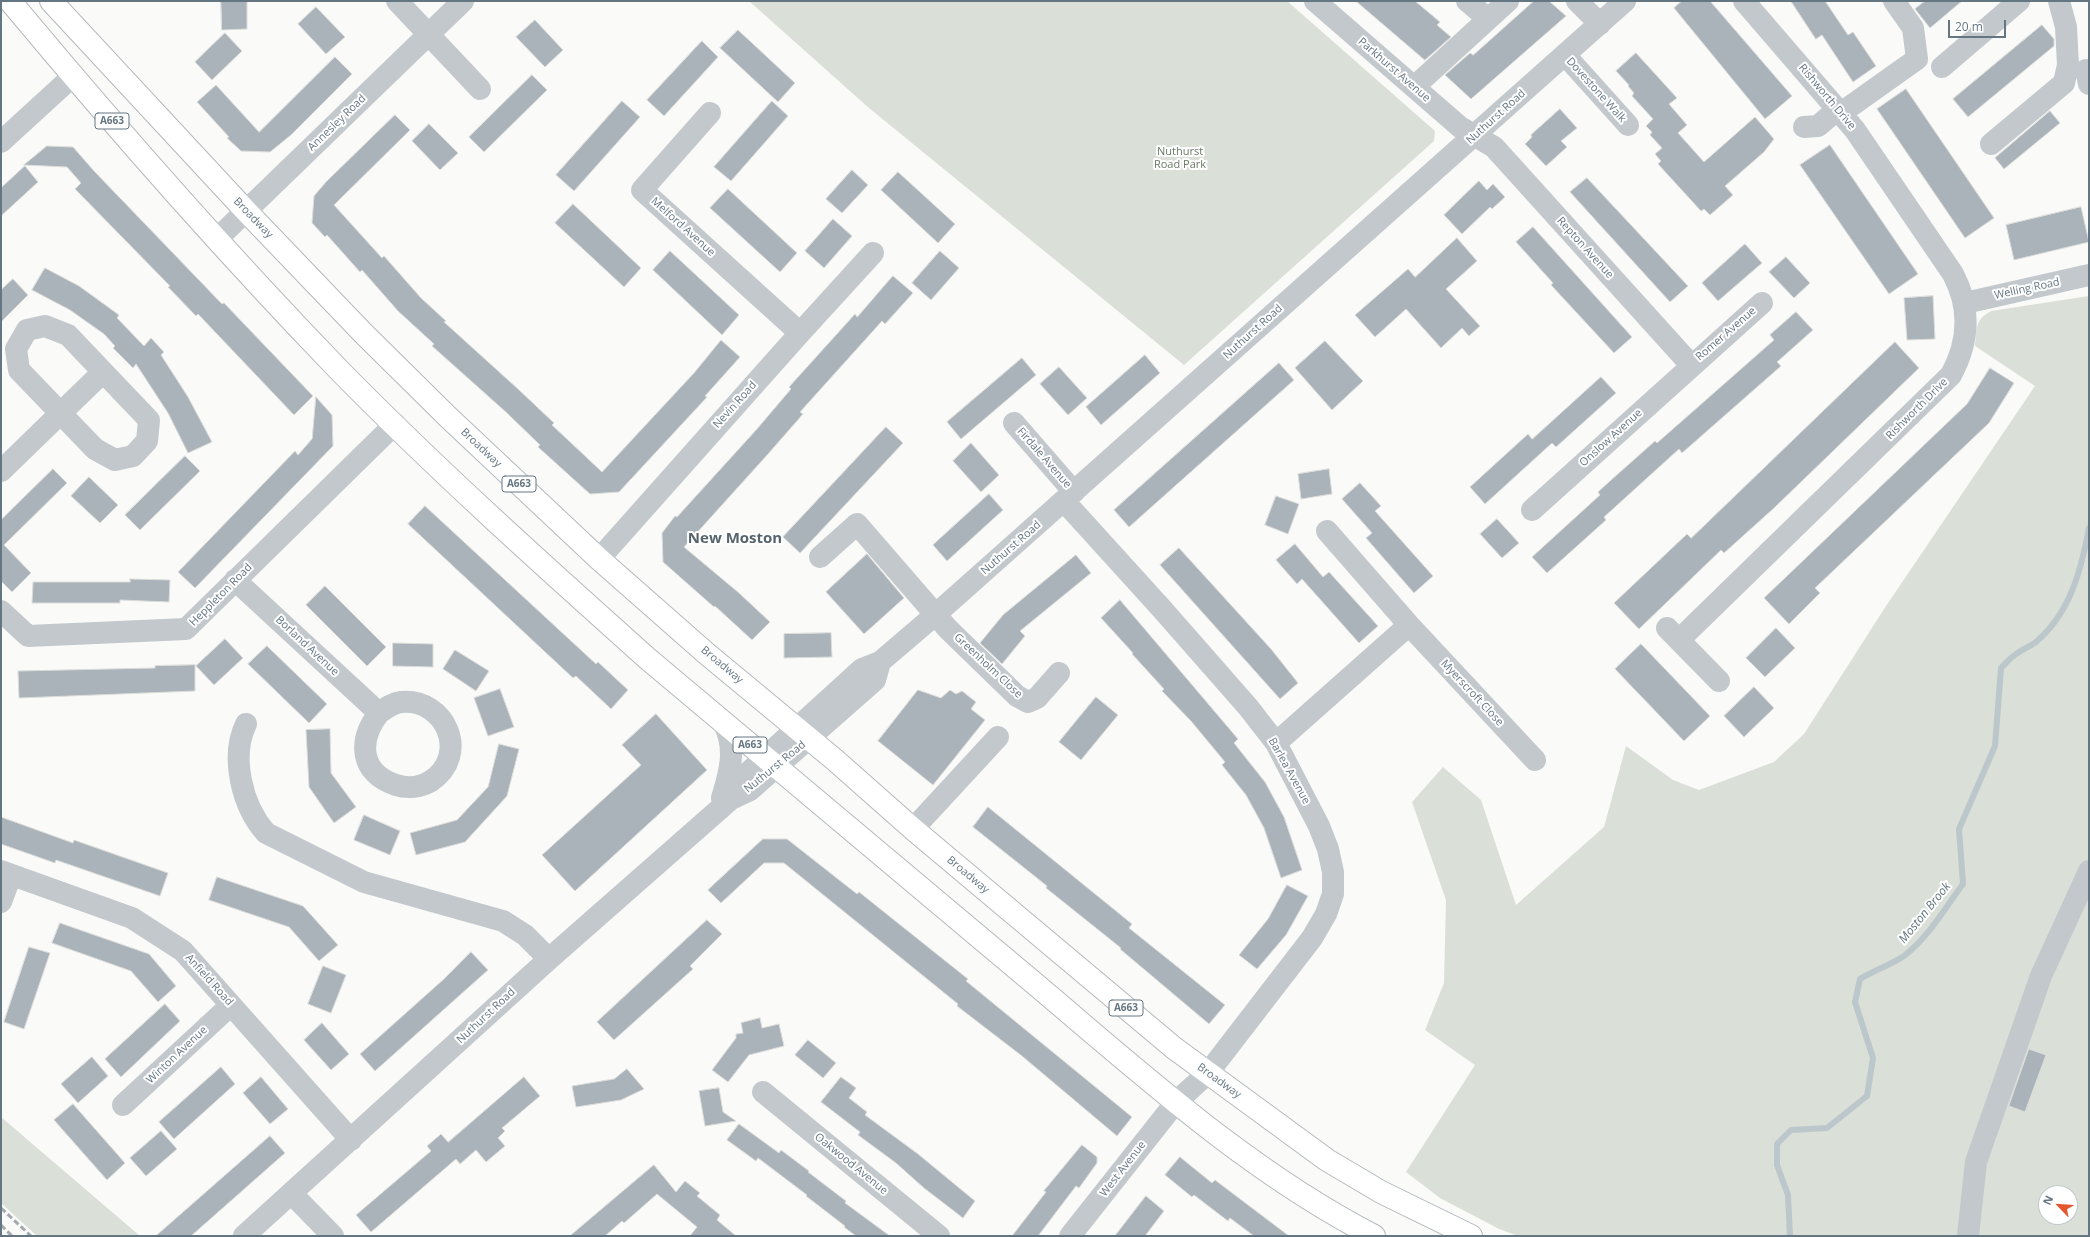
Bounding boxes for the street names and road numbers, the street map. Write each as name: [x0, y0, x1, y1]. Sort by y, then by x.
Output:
street label: Parkhurst Avenue: [1355, 35, 1433, 105]
street label: Dovestone Walk: [1563, 55, 1629, 125]
street label: Rishworth Drive: [1796, 61, 1858, 133]
street label: Nuthurst Road: [1464, 87, 1528, 147]
street label: Annesley Road: [305, 92, 369, 154]
road number: A663: [95, 113, 129, 129]
street label: Broadway: [230, 195, 276, 241]
street label: Melford Avenue: [648, 195, 718, 259]
street label: Repton Avenue: [1554, 215, 1616, 281]
street label: Welling Road: [1993, 276, 2061, 302]
street label: Nuthurst Road: [1221, 302, 1285, 362]
street label: Romer Avenue: [1693, 304, 1759, 364]
street label: Rishworth Drive: [1883, 375, 1951, 443]
street label: Nevin Road: [710, 379, 760, 431]
street label: Onslow Avenue: [1577, 406, 1645, 470]
street label: Firdale Avenue: [1014, 425, 1074, 491]
street label: Broadway: [458, 426, 504, 470]
road number: A663: [502, 476, 536, 492]
street label: Nuthurst Road: [978, 518, 1044, 578]
street label: Heppleton Road: [187, 561, 255, 629]
street label: Borland Avenue: [273, 613, 341, 679]
street label: Greenholm Close: [951, 631, 1025, 701]
street label: Broadway: [698, 643, 746, 687]
street label: Myerscroft Close: [1438, 657, 1506, 729]
street label: Barlea Avenue: [1265, 735, 1313, 807]
road number: A663: [733, 737, 767, 753]
street label: Nuthurst Road: [742, 738, 808, 796]
street label: Broadway: [944, 853, 992, 897]
street label: Anfield Road: [182, 951, 236, 1009]
street label: Nuthurst Road: [454, 986, 518, 1046]
road number: A663: [1109, 1000, 1143, 1016]
street label: Winton Avenue: [144, 1024, 210, 1086]
street label: Broadway: [1194, 1061, 1244, 1101]
street label: Oakwood Avenue: [812, 1131, 890, 1197]
street label: West Avenue: [1097, 1139, 1149, 1199]

